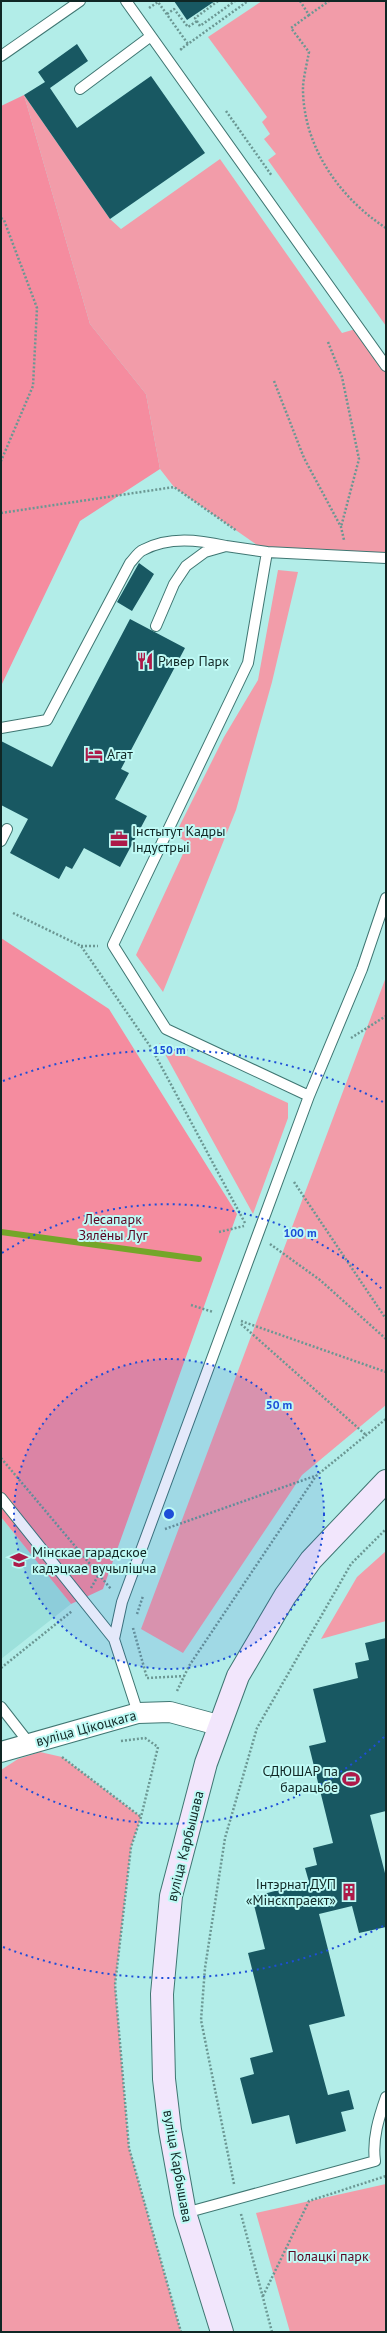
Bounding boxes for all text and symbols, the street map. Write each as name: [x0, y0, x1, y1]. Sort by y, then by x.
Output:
restaurant icon: Ривер Парк: [135, 651, 155, 671]
place label: Ривер Парк: [158, 652, 229, 670]
hotel icon: Агат: [84, 744, 104, 764]
place label: Агат: [107, 745, 133, 763]
place label: Інстытут Кадры Індустрыі: [132, 822, 225, 856]
office icon: Інстытут Кадры Індустрыі: [109, 829, 129, 849]
text: 150 m: [152, 1042, 186, 1057]
park label: Лесапарк Зялёны Луг: [78, 1210, 148, 1244]
text: 100 m: [283, 1225, 317, 1240]
text: 50 m: [266, 1397, 292, 1412]
centre of rings: [162, 1507, 176, 1521]
place label: Мінскае гарадское кадэцкае вучылішча: [32, 1543, 156, 1577]
school or university icon: Мінскае гарадское кадэцкае вучылішча: [9, 1550, 29, 1570]
street label: вуліца Цікоцкага: [34, 1706, 138, 1750]
place label: СДЮШАР па барацьбе: [263, 1762, 338, 1796]
sports icon: СДЮШАР па барацьбе: [341, 1769, 361, 1789]
street label: вуліца Карбышава: [163, 1789, 207, 1903]
place label: Інтэрнат ДУП «Мінскпраект»: [246, 1875, 336, 1909]
building icon: Інтэрнат ДУП «Мінскпраект»: [339, 1882, 359, 1902]
street label: вуліца Карбышава: [159, 2109, 197, 2223]
park label: Полацкі парк: [287, 2247, 369, 2265]

